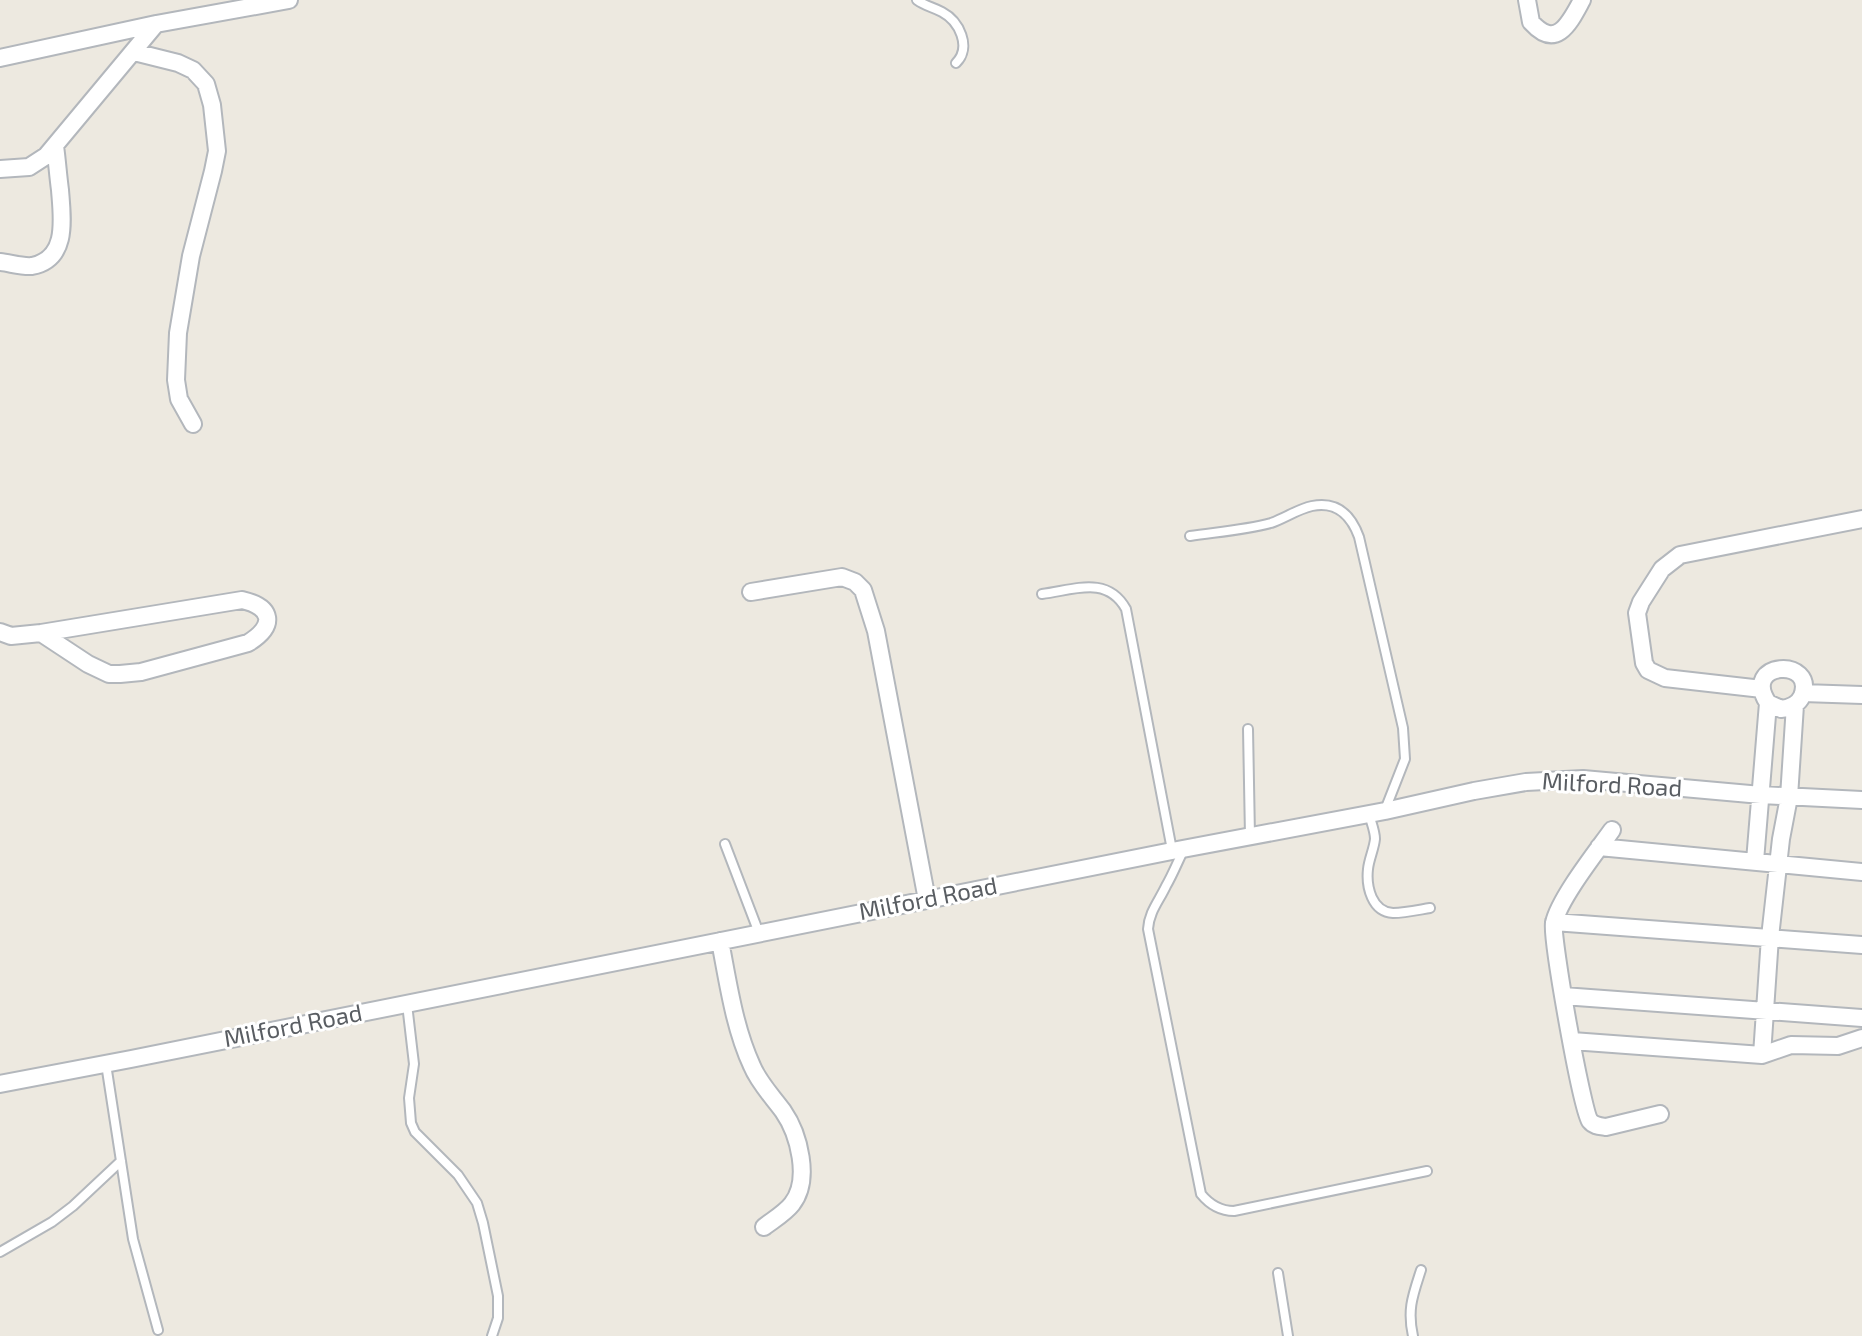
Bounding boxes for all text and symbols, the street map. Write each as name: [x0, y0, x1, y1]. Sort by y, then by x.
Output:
street label: Milford Road: [1541, 765, 1683, 802]
street label: Milford Road: [856, 870, 999, 925]
street label: Milford Road: [221, 997, 364, 1052]

